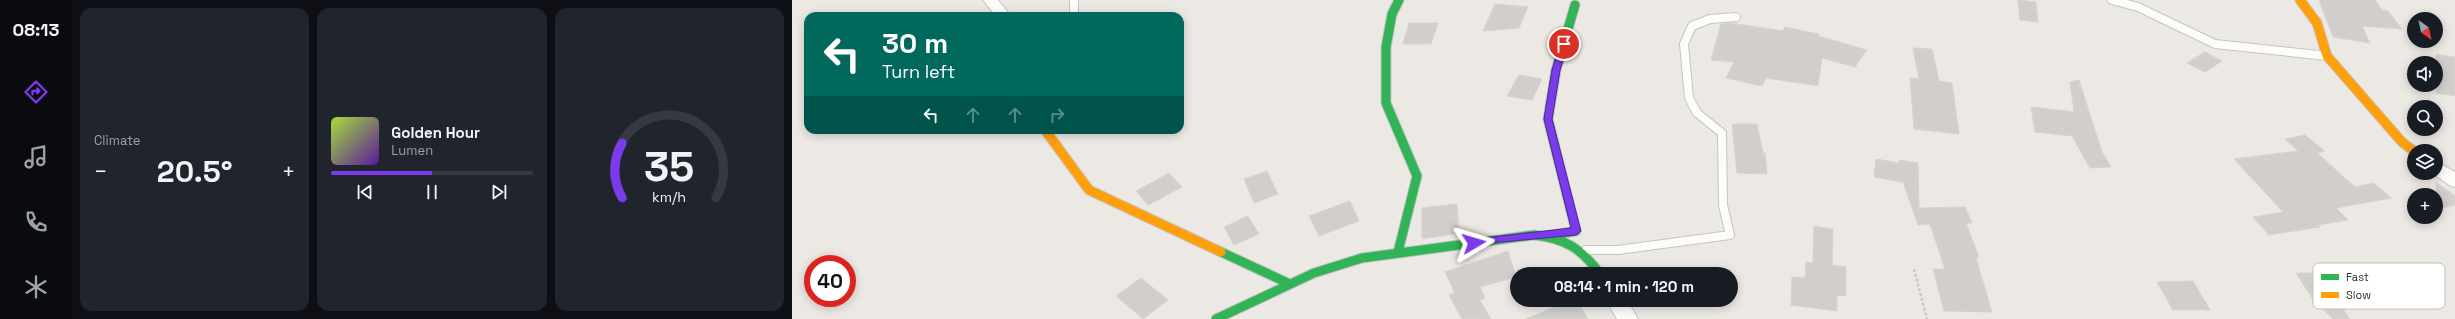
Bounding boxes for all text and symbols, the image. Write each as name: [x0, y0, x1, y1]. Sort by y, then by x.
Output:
north arrow: [2407, 12, 2443, 48]
map controls: [2407, 12, 2443, 224]
text: 08:13: [13, 18, 59, 41]
text: 30 m: [882, 25, 948, 61]
pin: [1547, 27, 1581, 61]
icon: left: [816, 28, 868, 80]
icon: arrive: [1553, 33, 1575, 55]
button: sound: [2407, 56, 2443, 92]
text: Turn left: [882, 60, 955, 83]
icon: directions: [22, 78, 50, 106]
button: search: [2407, 100, 2443, 136]
icon: left: [920, 104, 942, 126]
icon: ahead: [962, 104, 984, 126]
icon: ahead: [1004, 104, 1026, 126]
icon: right: [1046, 104, 1068, 126]
text: Golden Hour: [391, 123, 480, 142]
text: Climate: [94, 132, 140, 149]
text: 35: [644, 139, 694, 192]
text: Lumen: [391, 142, 433, 159]
icon: music: [22, 143, 50, 171]
button: layers: [2407, 144, 2443, 180]
text: 20.5°: [157, 152, 233, 191]
text: −: [94, 157, 108, 185]
text: +: [282, 157, 295, 185]
icon: previous: [354, 181, 376, 203]
icon: pause: [421, 181, 443, 203]
icon: next: [488, 181, 510, 203]
text: km/h: [652, 187, 686, 205]
button: +: [2407, 188, 2443, 224]
icon: phone: [22, 208, 50, 236]
position arrow: [1453, 222, 1495, 264]
speed limit sign: 40: [804, 255, 856, 307]
legend: [2313, 263, 2445, 309]
text: Fast: [2346, 270, 2369, 284]
icon: climate: [22, 273, 50, 301]
text: 08:14 · 1 min · 120 m: [1554, 277, 1694, 296]
text: Slow: [2346, 288, 2371, 302]

